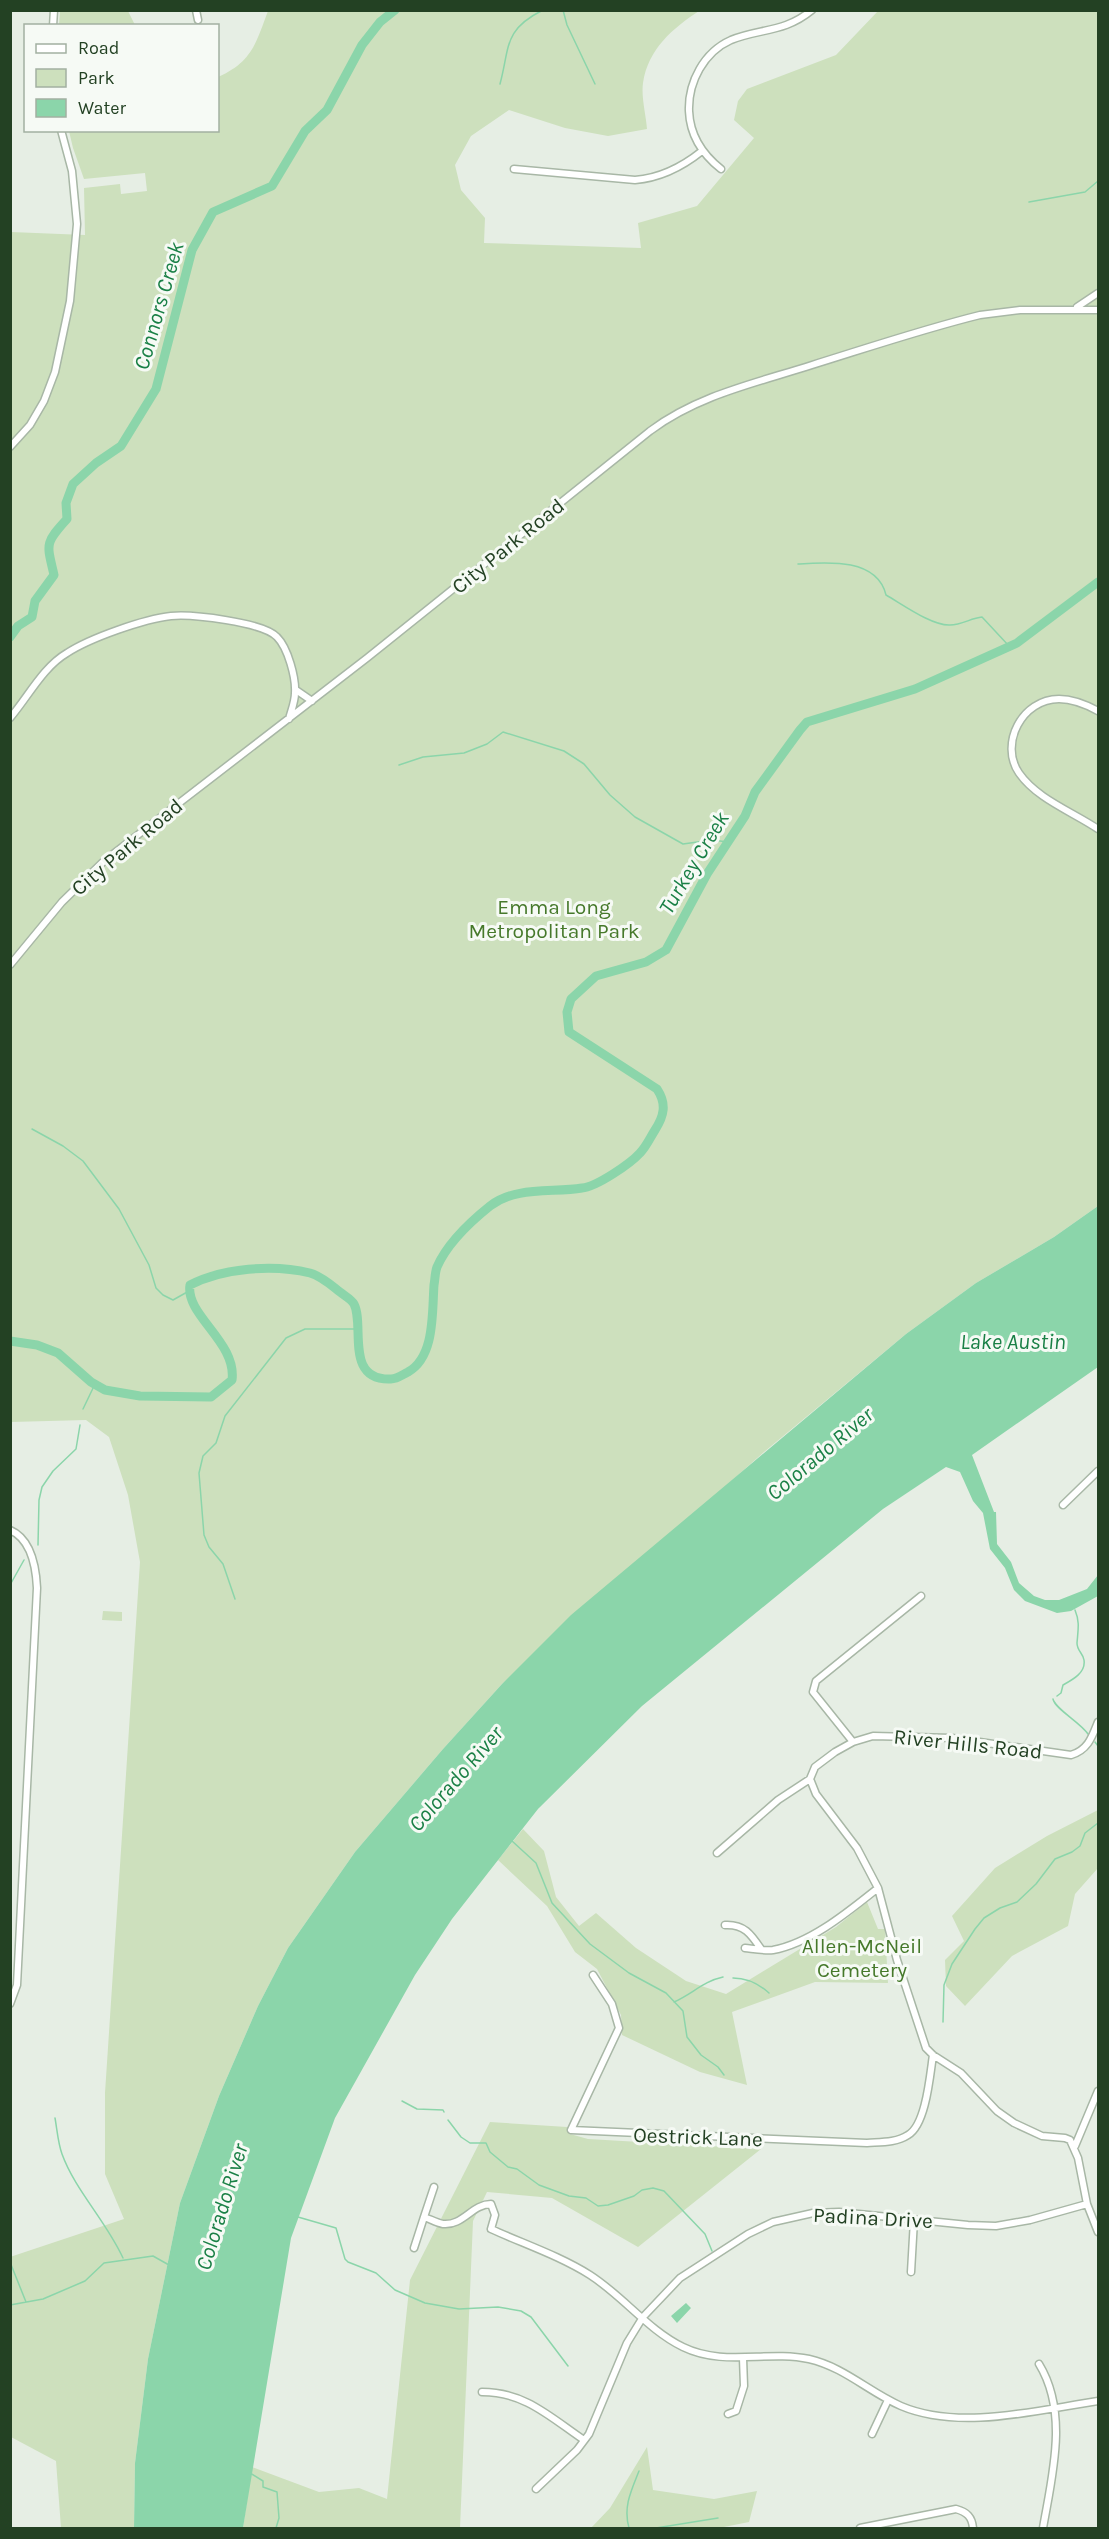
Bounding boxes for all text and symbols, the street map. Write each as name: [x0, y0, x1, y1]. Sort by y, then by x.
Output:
legend: [24, 24, 219, 132]
text: Road: [78, 37, 119, 59]
text: Park: [78, 67, 115, 89]
text: Water: [78, 97, 126, 119]
water label: Connors Creek: [128, 238, 190, 373]
street label: City Park Road: [447, 493, 569, 599]
street label: City Park Road: [67, 794, 187, 900]
water label: Turkey Creek: [653, 806, 735, 919]
park label: Emma Long Metropolitan Park: [468, 895, 640, 943]
water label: Lake Austin: [960, 1329, 1066, 1355]
water label: Colorado River: [761, 1401, 880, 1506]
water label: Colorado River: [403, 1720, 510, 1837]
street label: River Hills Road: [892, 1724, 1044, 1764]
park label: Allen-McNeil Cemetery: [802, 1934, 922, 1982]
street label: Oestrick Lane: [633, 2123, 763, 2151]
water label: Colorado River: [190, 2139, 254, 2273]
street label: Padina Drive: [812, 2203, 934, 2233]

